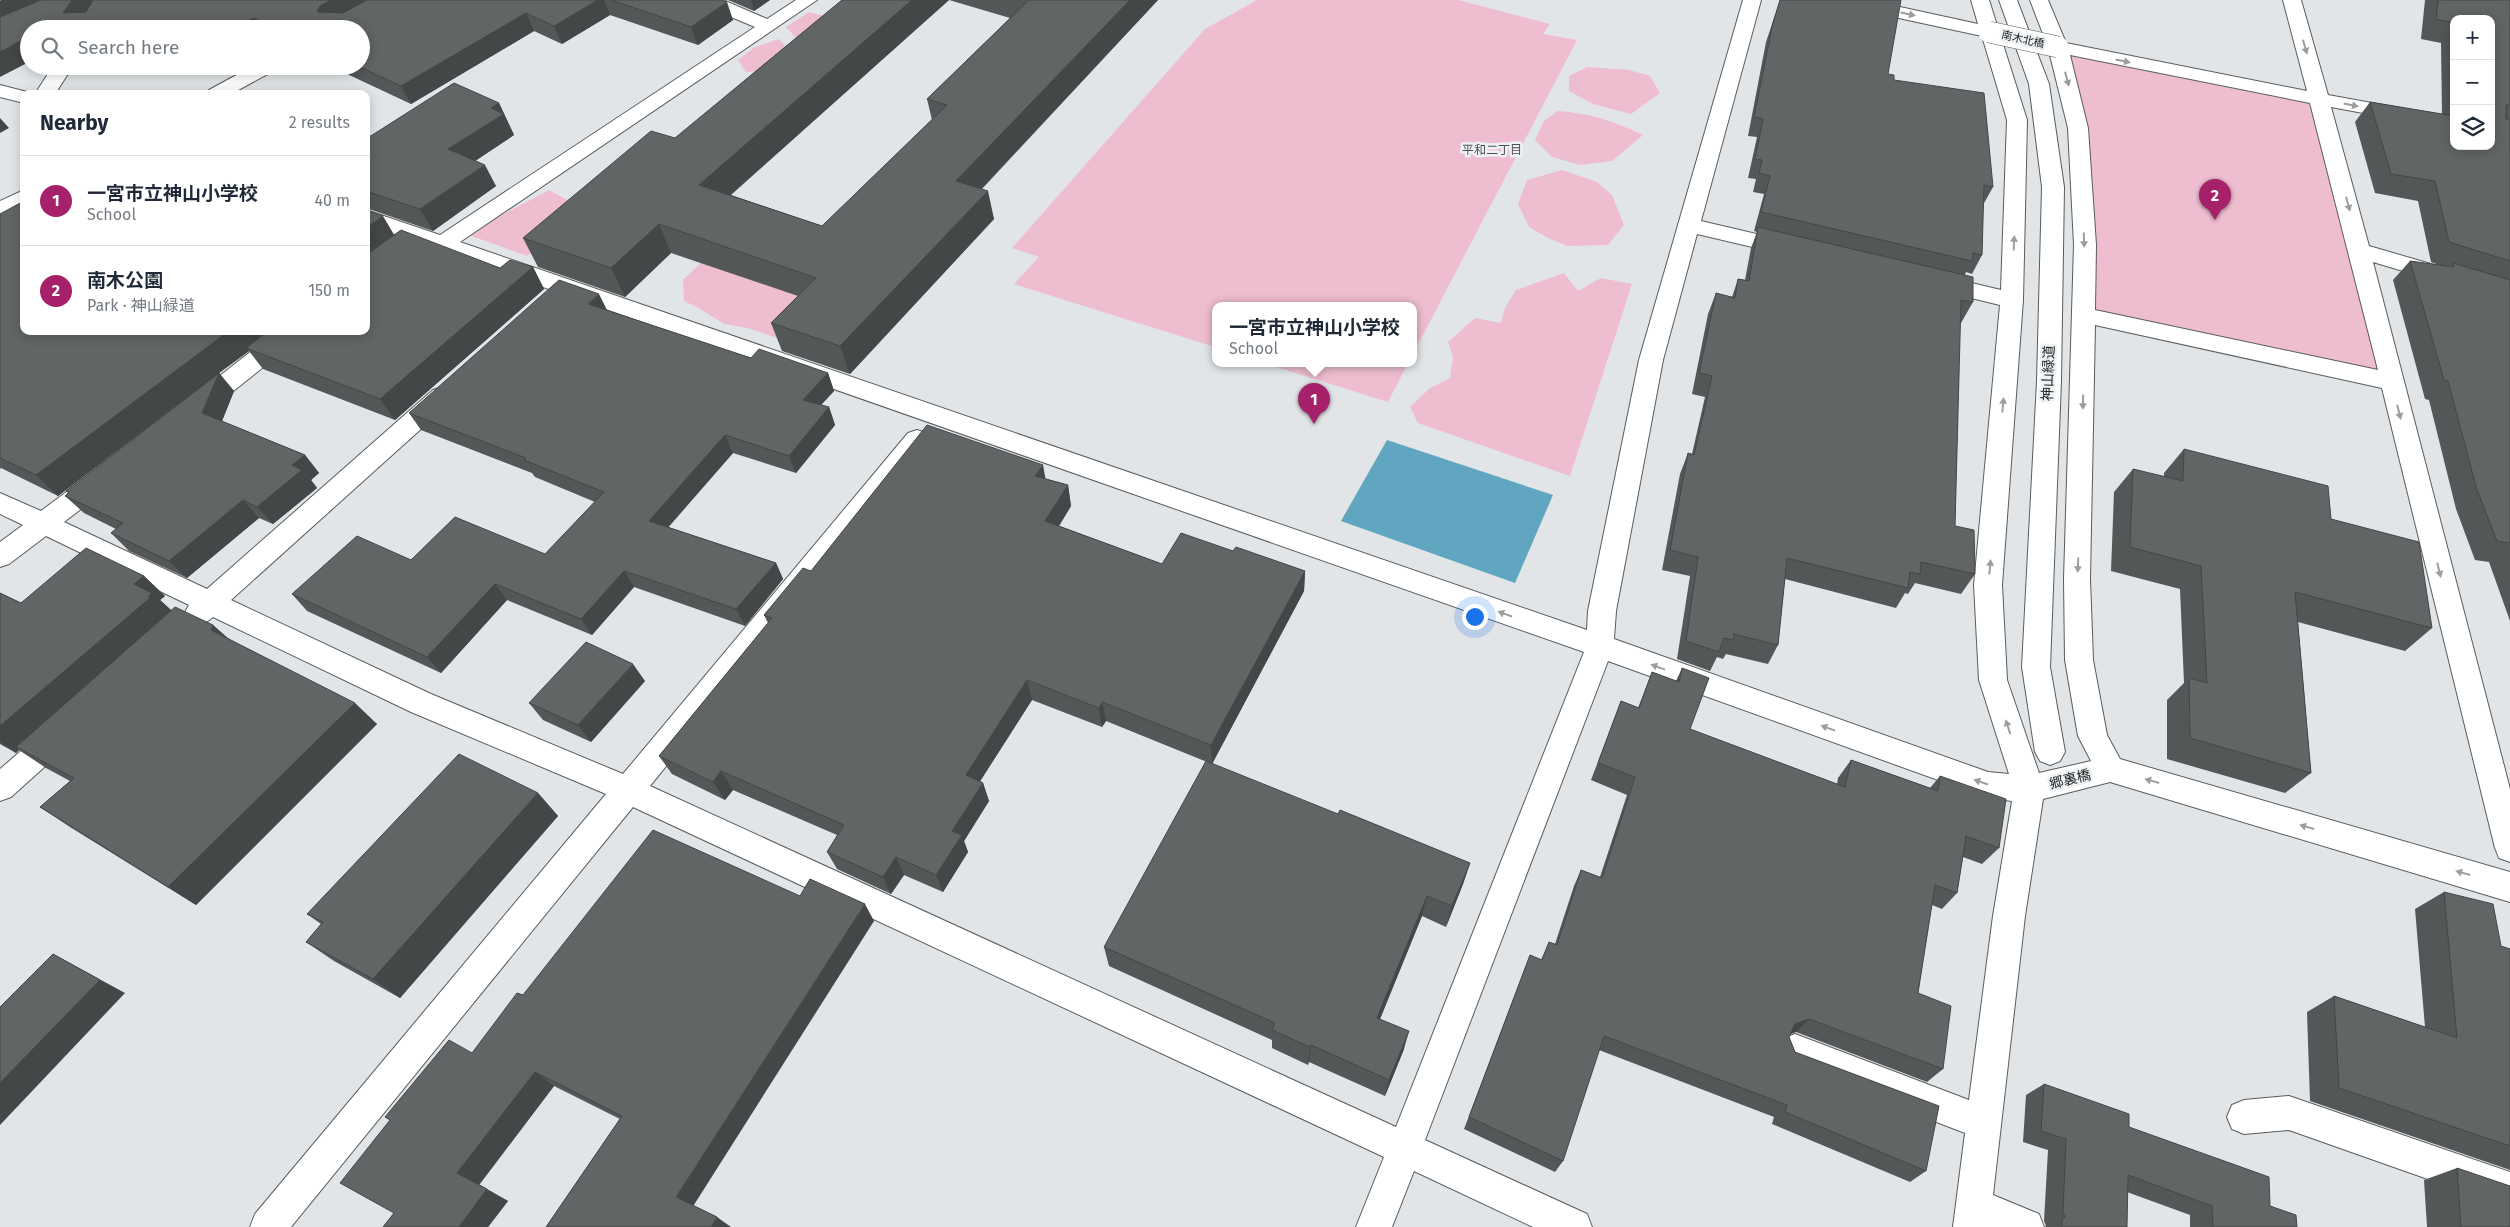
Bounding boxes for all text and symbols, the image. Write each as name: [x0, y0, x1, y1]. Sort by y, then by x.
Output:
one-way arrow: [1900, 10, 1915, 18]
map controls: [2450, 15, 2495, 150]
button: +: [2450, 15, 2495, 60]
search box: [20, 20, 370, 75]
street label: 南木北橋: [2000, 28, 2046, 51]
icon: search: [38, 34, 66, 62]
text: Search here: [78, 36, 179, 59]
one-way arrow: [2302, 40, 2310, 55]
one-way arrow: [2115, 57, 2131, 65]
button: −: [2450, 60, 2495, 105]
one-way arrow: [2063, 71, 2071, 86]
one-way arrow: [2343, 101, 2358, 109]
button: layers: [2450, 105, 2495, 150]
text: Nearby: [40, 110, 108, 136]
text: 2 results: [289, 113, 350, 132]
district label: 平和二丁目: [1462, 143, 1522, 157]
pin: 2: [2199, 179, 2231, 220]
text: 一宮市立神山小学校: [87, 182, 258, 205]
text: 1: [52, 191, 60, 210]
text: 40 m: [315, 191, 350, 210]
one-way arrow: [2345, 196, 2353, 211]
text: School: [87, 205, 136, 224]
one-way arrow: [2081, 232, 2089, 248]
one-way arrow: [2010, 234, 2018, 250]
text: 南木公園: [87, 269, 163, 292]
text: 2: [52, 281, 60, 300]
text: 150 m: [308, 281, 350, 300]
text: Park · 神山緑道: [87, 296, 195, 315]
popup: [1212, 302, 1417, 367]
text: 一宮市立神山小学校: [1229, 316, 1400, 339]
text: School: [1229, 339, 1278, 358]
street label: 神山緑道: [2039, 345, 2058, 401]
pin: 1: [1298, 383, 1330, 424]
one-way arrow: [2078, 394, 2086, 410]
one-way arrow: [1999, 396, 2007, 412]
one-way arrow: [2396, 405, 2404, 420]
one-way arrow: [2074, 557, 2082, 573]
one-way arrow: [1986, 558, 1994, 574]
one-way arrow: [2436, 562, 2444, 577]
your location: [1462, 604, 1488, 630]
one-way arrow: [1497, 610, 1512, 618]
one-way arrow: [1651, 663, 1666, 670]
one-way arrow: [2004, 719, 2011, 734]
one-way arrow: [1820, 724, 1835, 732]
street label: 郷裏橋: [2048, 766, 2093, 793]
one-way arrow: [2144, 777, 2159, 785]
one-way arrow: [1973, 778, 1988, 786]
one-way arrow: [2300, 823, 2315, 831]
one-way arrow: [2456, 869, 2471, 877]

